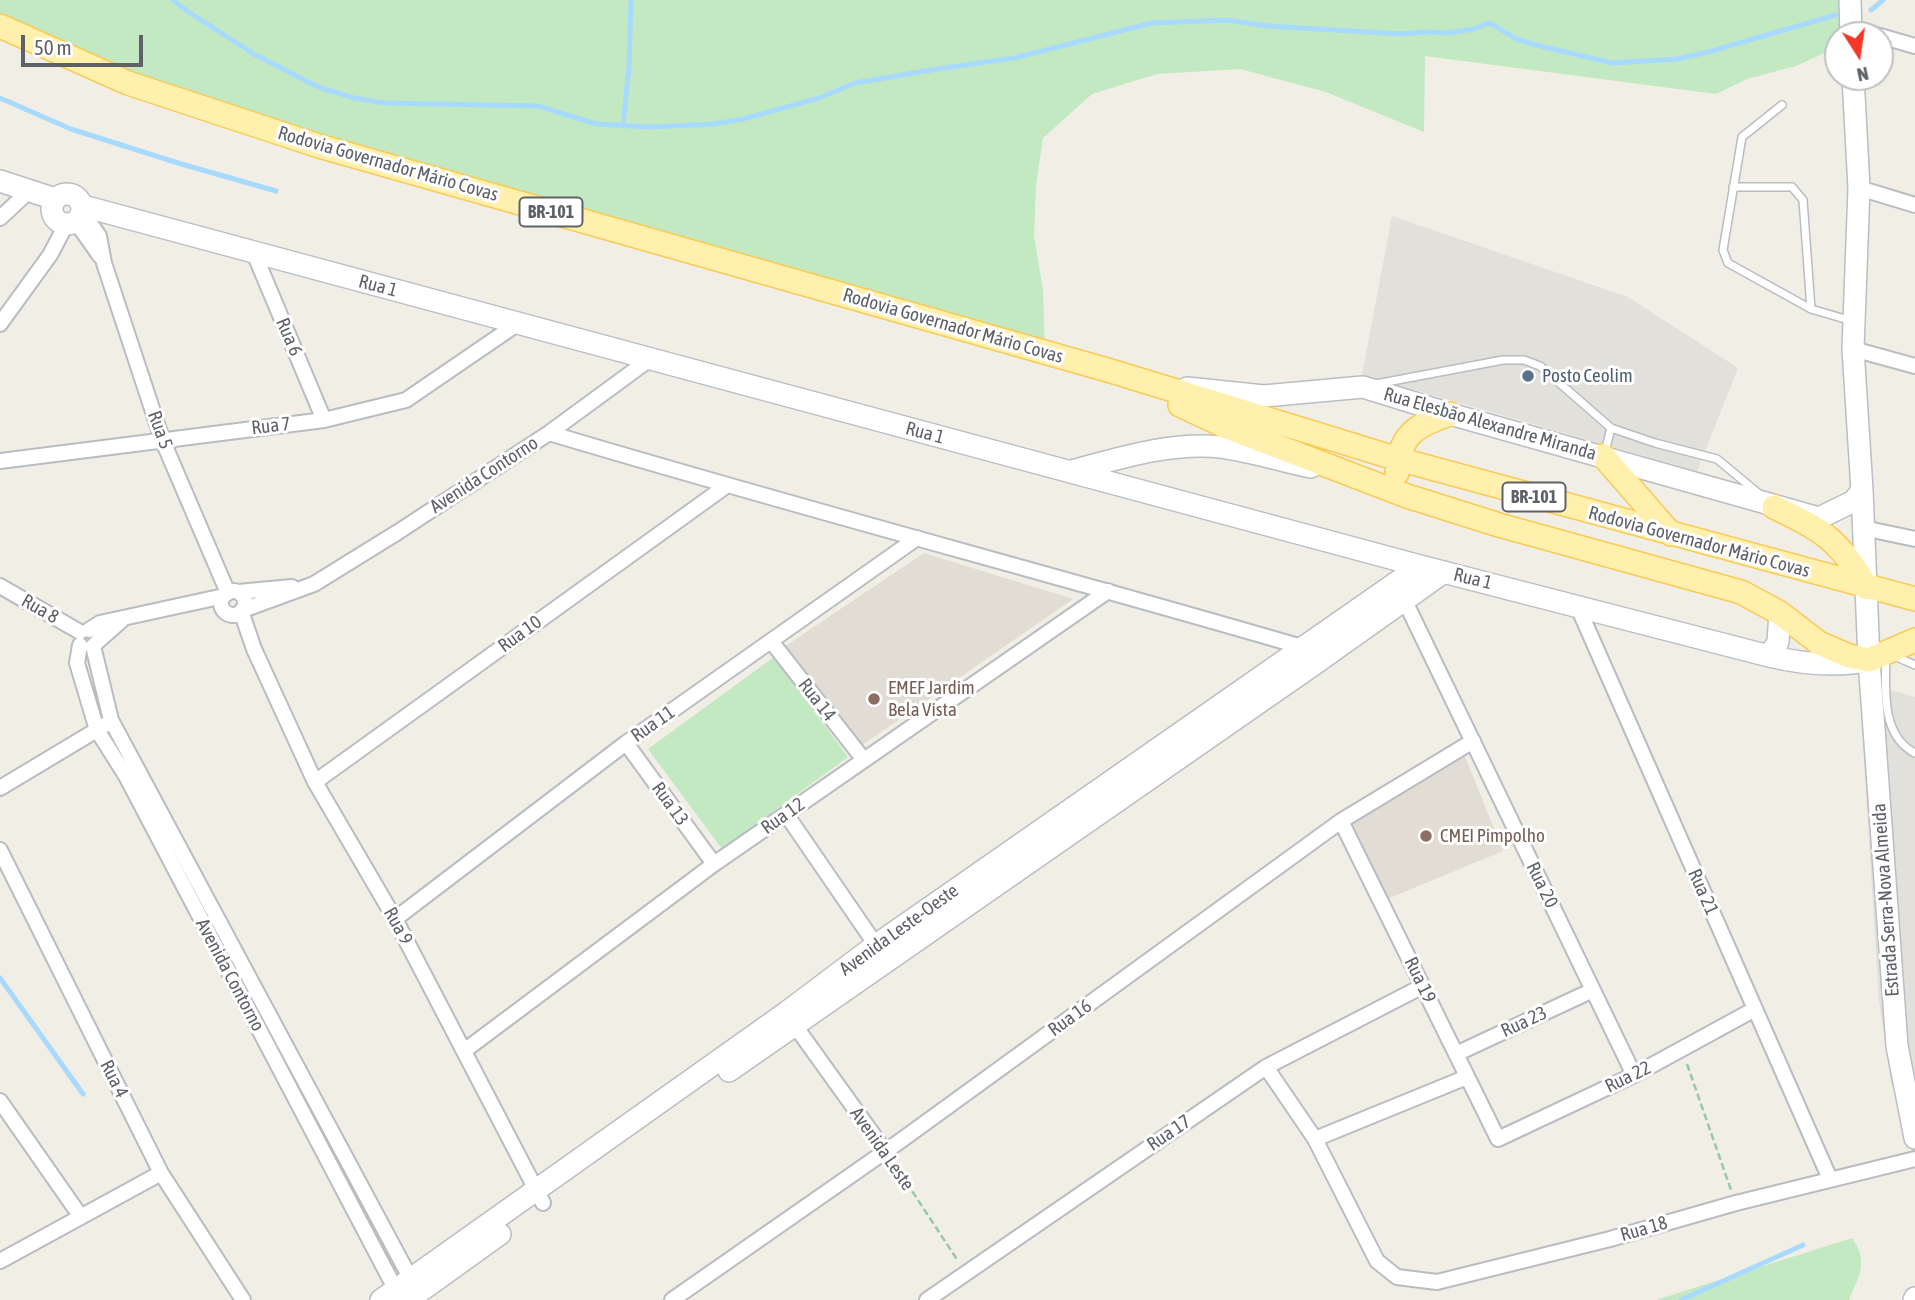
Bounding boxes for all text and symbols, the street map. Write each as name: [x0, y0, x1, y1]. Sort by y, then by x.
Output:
scale bar: [24, 21, 147, 65]
north arrow: [1824, 21, 1894, 91]
text: 50 m: [34, 35, 72, 59]
text: N: [1855, 63, 1871, 87]
street label: Rodovia Governador Mário Covas: [275, 122, 501, 206]
road number: BR-101: [520, 197, 582, 226]
street label: Rua 1: [356, 270, 400, 302]
street label: Rodovia Governador Mário Covas: [840, 284, 1066, 368]
street label: Rua 6: [271, 315, 307, 359]
place label: Posto Ceolim: [1542, 365, 1633, 387]
marker: Posto Ceolim: [1520, 368, 1536, 384]
street label: Rua Elesbão Alexandre Miranda: [1381, 383, 1599, 465]
street label: Rua 5: [143, 408, 177, 452]
street label: Rua 7: [250, 412, 292, 440]
street label: Rua 1: [903, 417, 947, 449]
street label: Avenida Contorno: [426, 432, 542, 518]
road number: BR-101: [1502, 482, 1566, 512]
street label: Rodovia Governador Mário Covas: [1586, 501, 1812, 583]
street label: Rua 1: [1451, 563, 1495, 595]
street label: Rua 8: [17, 589, 63, 629]
street label: Rua 10: [494, 611, 546, 657]
street label: Rua 14: [793, 674, 841, 726]
place label: EMEF Jardim Bela Vista: [888, 677, 975, 721]
marker: EMEF Jardim Bela Vista: [866, 691, 882, 707]
street label: Rua 11: [627, 701, 679, 747]
street label: Rua 13: [647, 778, 693, 830]
street label: Rua 12: [757, 793, 809, 839]
street label: Estrada Serra-Nova Almeida: [1868, 803, 1904, 997]
place label: CMEI Pimpolho: [1440, 825, 1545, 847]
marker: CMEI Pimpolho: [1418, 828, 1434, 844]
street label: Rua 20: [1521, 858, 1563, 912]
street label: Rua 21: [1683, 865, 1723, 919]
street label: Avenida Leste-Oeste: [835, 879, 963, 981]
street label: Rua 9: [379, 903, 417, 949]
street label: Avenida Contorno: [191, 915, 269, 1035]
street label: Rua 19: [1399, 953, 1441, 1007]
street label: Rua 16: [1044, 995, 1096, 1041]
street label: Rua 23: [1497, 1002, 1551, 1042]
street label: Rua 4: [95, 1056, 133, 1102]
street label: Rua 22: [1601, 1056, 1655, 1098]
street label: Avenida Leste: [845, 1103, 919, 1195]
street label: Rua 17: [1143, 1110, 1195, 1156]
street label: Rua 18: [1618, 1211, 1670, 1247]

